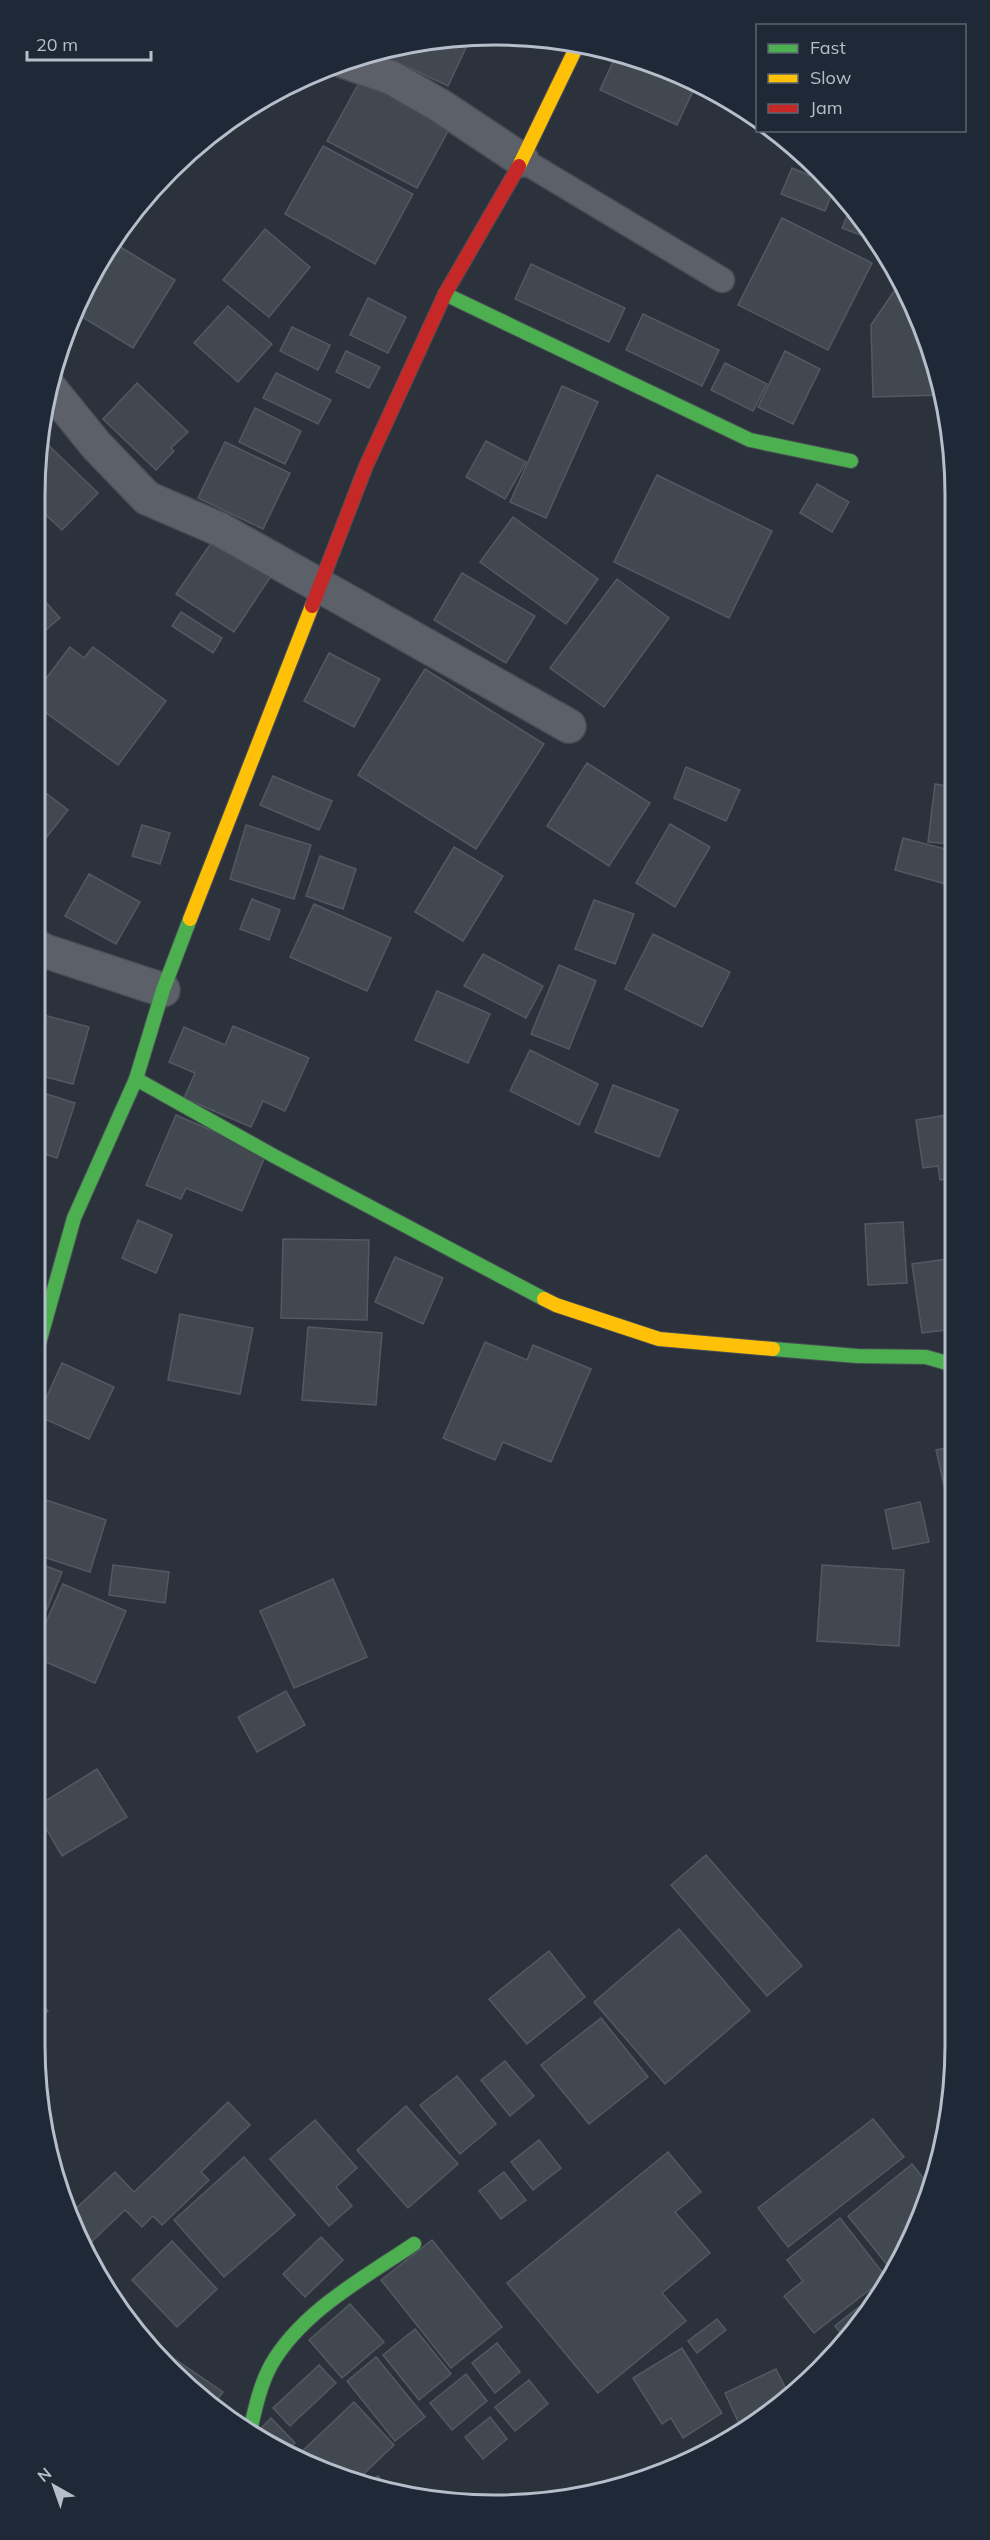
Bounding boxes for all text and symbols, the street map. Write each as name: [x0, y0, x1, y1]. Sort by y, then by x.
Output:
scale bar: [27, 24, 152, 62]
legend: [756, 24, 966, 132]
text: 20 m: [36, 33, 78, 56]
text: Fast: [810, 36, 846, 59]
text: Slow: [810, 66, 852, 89]
text: Jam: [810, 96, 843, 119]
north arrow: [24, 2456, 84, 2516]
text: N: [33, 2463, 55, 2486]

